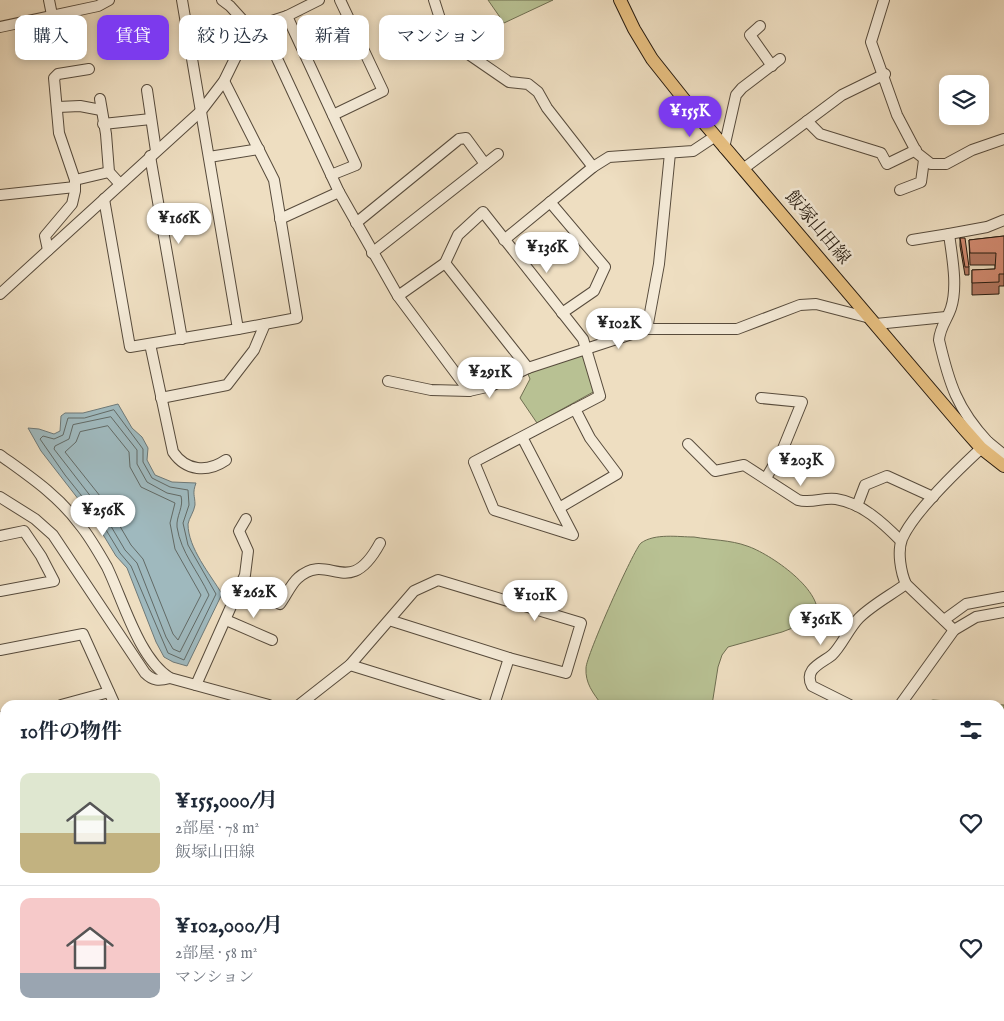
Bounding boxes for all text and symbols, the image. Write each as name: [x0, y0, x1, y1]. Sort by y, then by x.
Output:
chip: 購入: [15, 15, 87, 60]
chip: 賃貸: [97, 15, 169, 60]
chip: 絞り込み: [179, 15, 287, 60]
chip: 新着: [297, 15, 369, 60]
chip: マンション: [379, 15, 504, 60]
map controls: [939, 75, 989, 125]
button: layers: [939, 75, 989, 125]
pin: ¥155K: [655, 96, 725, 138]
text: ¥155K: [670, 102, 710, 122]
street label: 飯塚山田線: [779, 186, 855, 270]
pin: ¥166K: [144, 202, 214, 245]
text: ¥166K: [158, 209, 200, 229]
pin: ¥136K: [512, 232, 582, 274]
text: ¥136K: [526, 238, 568, 258]
pin: ¥102K: [584, 308, 654, 350]
text: ¥102K: [597, 314, 641, 334]
pin: ¥291K: [455, 356, 525, 399]
text: ¥291K: [468, 363, 512, 383]
pin: ¥203K: [766, 444, 836, 487]
text: ¥203K: [779, 451, 823, 471]
pin: ¥256K: [68, 494, 138, 537]
text: ¥256K: [81, 501, 125, 521]
pin: ¥262K: [219, 576, 289, 619]
pin: ¥101K: [500, 580, 570, 622]
text: ¥262K: [232, 583, 277, 603]
text: ¥101K: [514, 586, 556, 606]
pin: ¥361K: [786, 604, 856, 646]
text: ¥361K: [800, 610, 842, 630]
icon: filters: [957, 716, 985, 744]
text: 10件の物件: [20, 719, 122, 746]
text: ¥155,000/月: [175, 788, 278, 815]
icon: home: [60, 793, 120, 853]
icon: heart: [957, 809, 985, 837]
text: 2部屋 · 78 m²: [175, 819, 259, 839]
text: 飯塚山田線: [175, 843, 255, 863]
text: ¥102,000/月: [175, 913, 283, 940]
icon: home: [60, 918, 120, 978]
icon: heart: [957, 934, 985, 962]
text: 2部屋 · 58 m²: [175, 944, 257, 964]
text: マンション: [175, 968, 254, 988]

